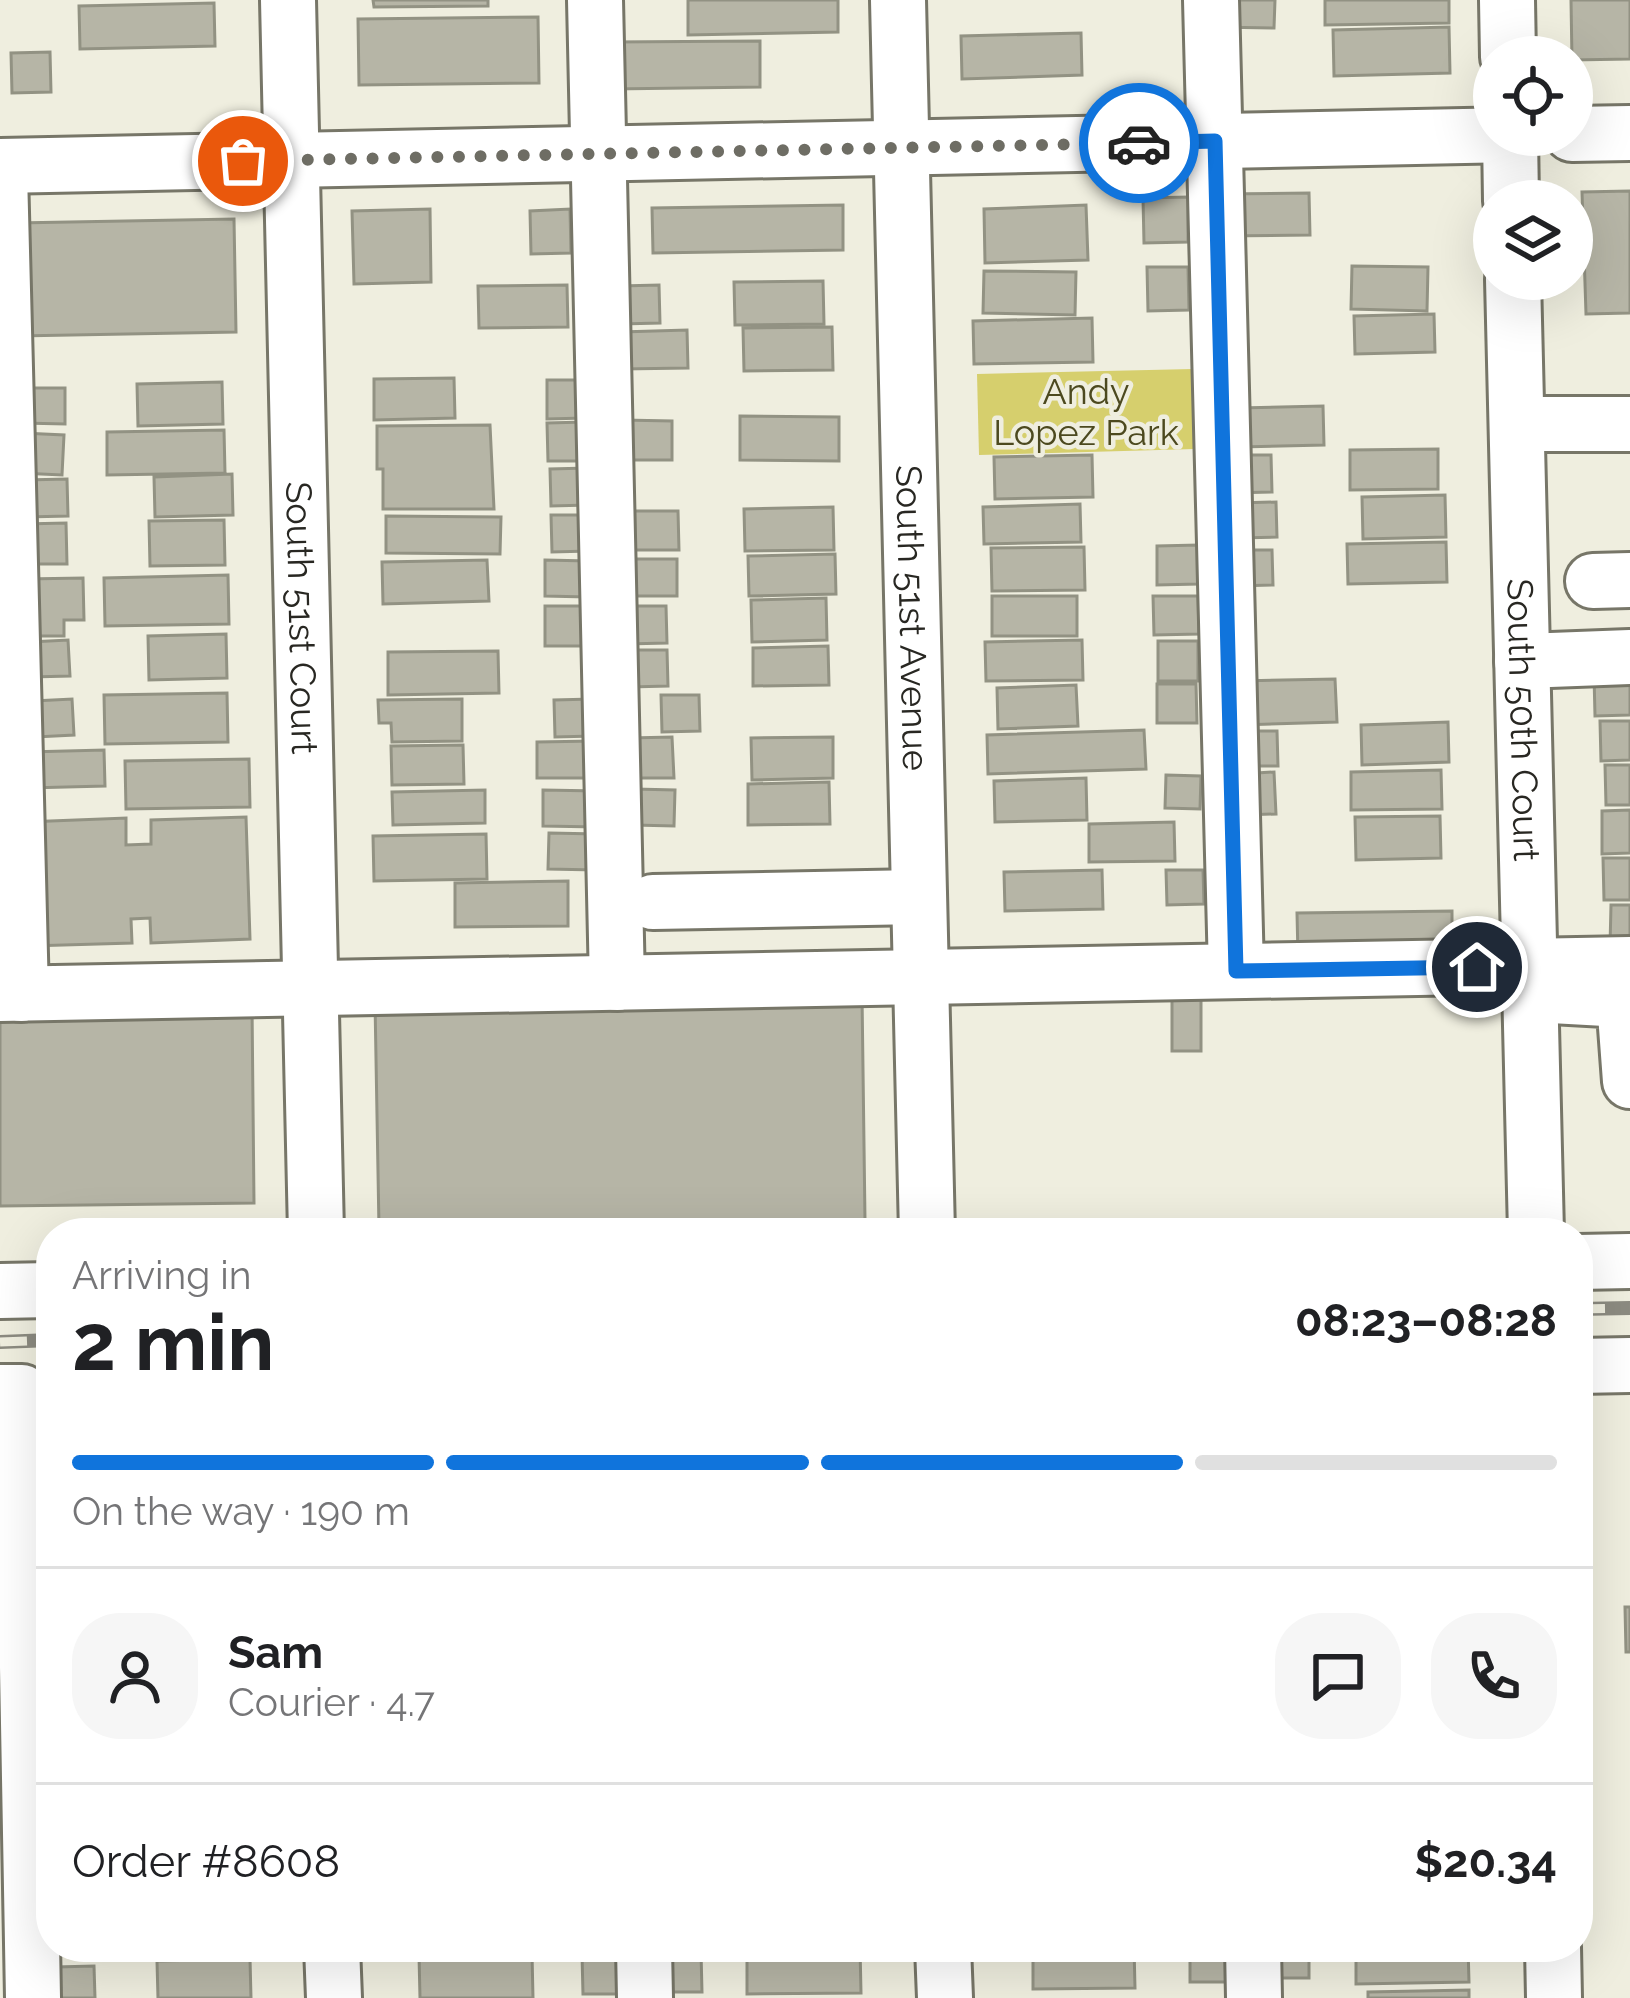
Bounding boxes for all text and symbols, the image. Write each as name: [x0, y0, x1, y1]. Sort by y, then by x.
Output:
map controls: [1473, 36, 1593, 300]
button: locate: [1473, 36, 1593, 156]
courier: [1079, 83, 1199, 203]
pin: [192, 110, 294, 212]
icon: car: [1106, 110, 1172, 176]
icon: bag: [210, 128, 276, 194]
button: layers: [1473, 180, 1593, 300]
park label: Andy Lopez Park: [993, 370, 1179, 453]
street label: South 51st Avenue: [888, 464, 937, 771]
street label: South 51st Court: [278, 481, 326, 755]
street label: South 50th Court: [1499, 578, 1548, 862]
pin: [1426, 916, 1528, 1018]
icon: home: [1444, 934, 1510, 1000]
text: Arriving in: [72, 1252, 252, 1298]
text: 08:23–08:28: [1295, 1294, 1557, 1347]
text: 2 min: [72, 1297, 274, 1388]
text: On the way · 190 m: [72, 1488, 410, 1534]
button: person: [72, 1613, 198, 1739]
button: chat: [1275, 1613, 1401, 1739]
button: phone: [1431, 1613, 1557, 1739]
text: Sam: [228, 1626, 323, 1679]
text: Courier · 4.7: [228, 1679, 435, 1725]
text: Order #8608: [72, 1835, 340, 1888]
text: $20.34: [1415, 1835, 1557, 1888]

